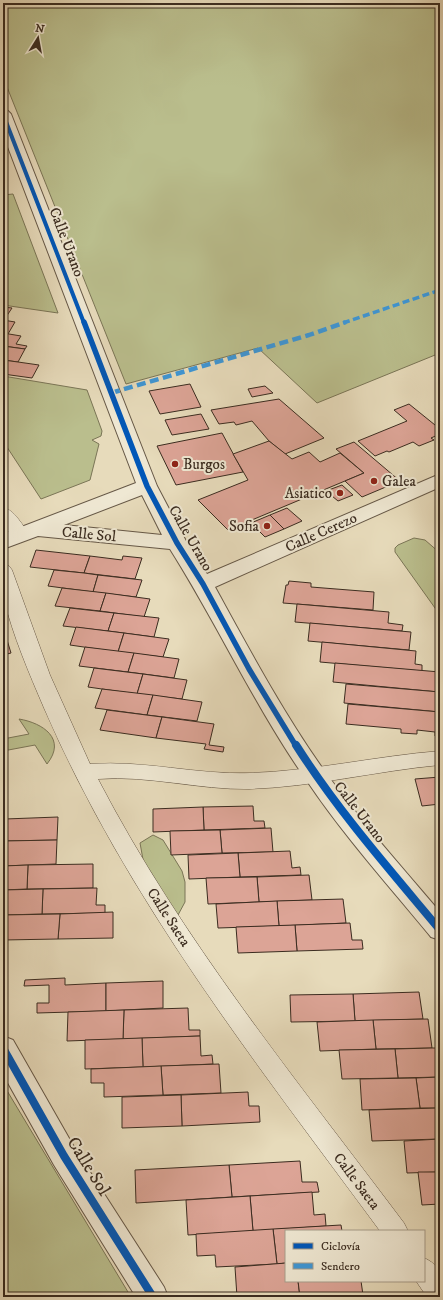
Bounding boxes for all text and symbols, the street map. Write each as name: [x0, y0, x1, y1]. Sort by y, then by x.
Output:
north arrow: [18, 18, 58, 58]
text: N: [34, 21, 45, 37]
street label: Calle Urano: [45, 205, 88, 280]
place label: Burgos: [183, 455, 225, 474]
marker: Burgos: [170, 459, 180, 469]
place label: Galea: [382, 472, 417, 491]
marker: Galea: [369, 476, 379, 486]
place label: Asiatico: [285, 484, 332, 503]
marker: Asiatico: [335, 488, 345, 498]
street label: Calle Urano: [164, 502, 217, 575]
street label: Calle Cerezo: [282, 508, 360, 557]
place label: Sofia: [229, 517, 260, 536]
marker: Sofia: [262, 521, 272, 531]
street label: Calle Sol: [61, 523, 117, 546]
street label: Calle Urano: [330, 778, 390, 847]
street label: Calle Saeta: [143, 884, 195, 951]
street label: Calle Sol: [62, 1133, 115, 1201]
street label: Calle Saeta: [329, 1149, 385, 1214]
legend: [285, 1230, 425, 1282]
text: Ciclovía: [321, 1239, 361, 1254]
text: Sendero: [321, 1259, 360, 1274]

